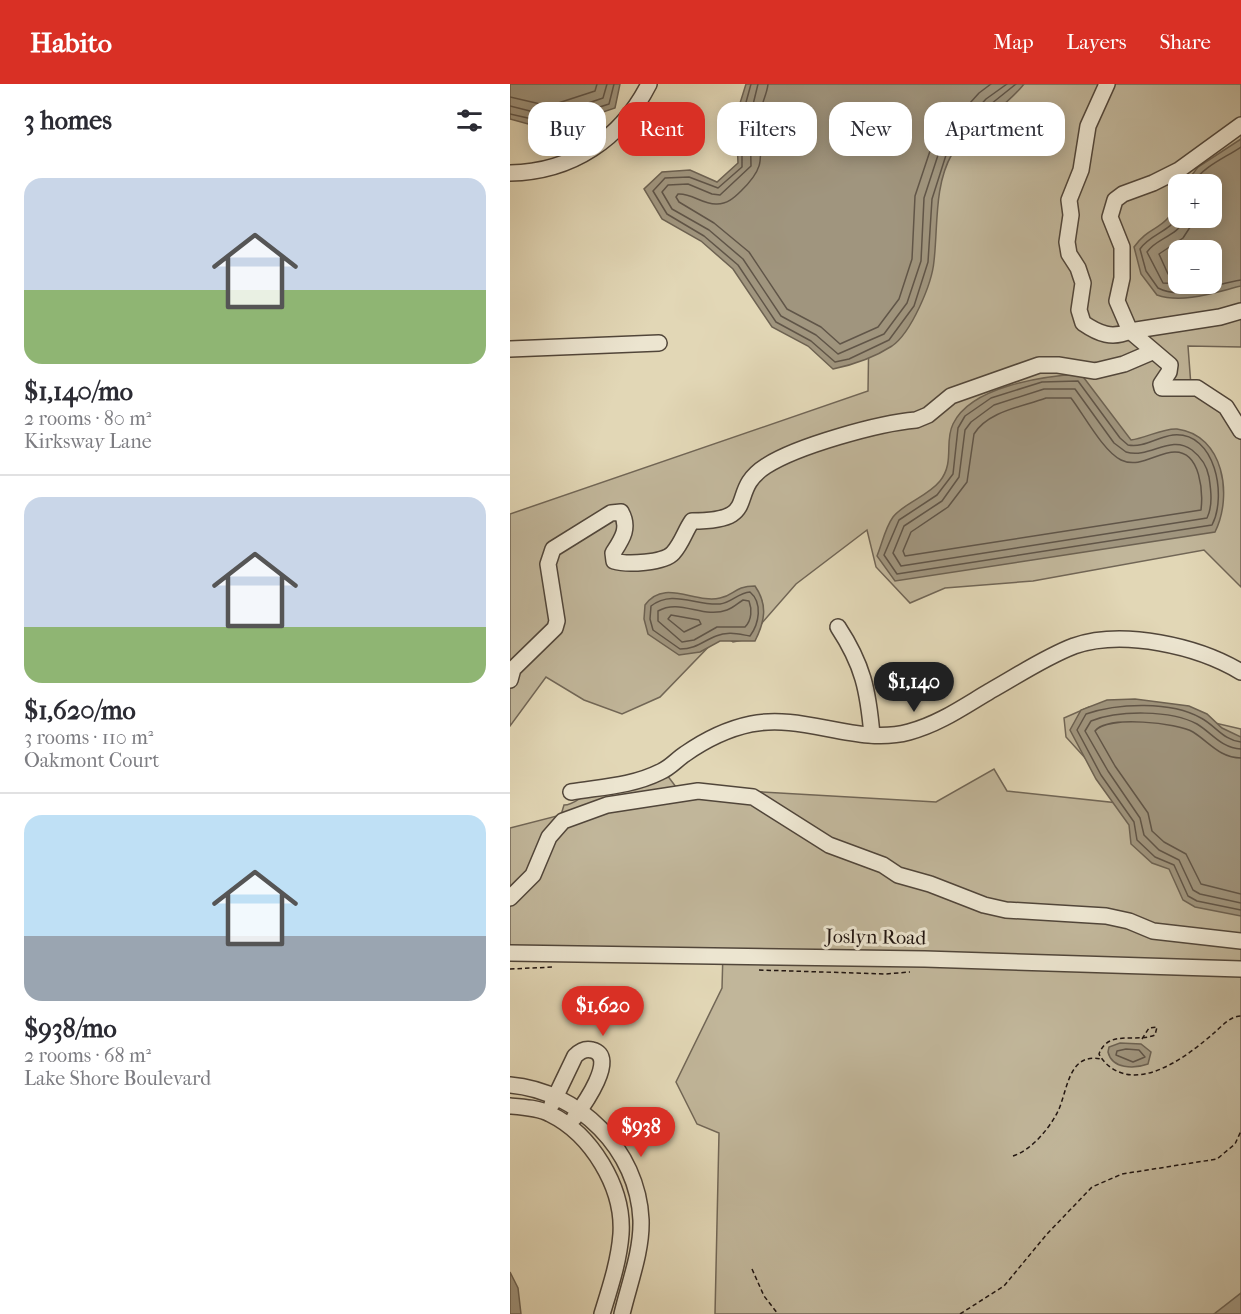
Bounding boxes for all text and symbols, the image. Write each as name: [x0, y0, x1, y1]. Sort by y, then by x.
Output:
text: Habito: [30, 26, 112, 59]
text: Map: [993, 30, 1034, 54]
text: Layers: [1067, 30, 1126, 54]
text: Share: [1159, 30, 1211, 54]
chip: Buy: [528, 102, 606, 156]
chip: Rent: [618, 102, 705, 156]
chip: Filters: [717, 102, 817, 156]
chip: New: [829, 102, 912, 156]
chip: Apartment: [924, 102, 1065, 156]
icon: filters: [453, 104, 486, 137]
text: 3 homes: [24, 105, 112, 136]
map controls: [1168, 174, 1222, 294]
button: +: [1168, 174, 1222, 228]
icon: home: [201, 217, 309, 325]
button: −: [1168, 240, 1222, 294]
text: $1,140/mo: [24, 376, 133, 407]
text: 2 rooms · 80 m²: [24, 407, 151, 430]
text: Kirksway Lane: [24, 430, 152, 453]
icon: home: [201, 536, 309, 644]
pin: $1,140: [865, 662, 963, 713]
text: $1,140: [888, 670, 940, 693]
text: $1,620/mo: [24, 695, 136, 726]
text: 3 rooms · 110 m²: [24, 726, 153, 749]
text: Oakmont Court: [24, 749, 159, 772]
icon: home: [201, 854, 309, 962]
street label: Joslyn Road: [823, 925, 928, 949]
pin: $1,620: [554, 986, 652, 1037]
text: $1,620: [576, 994, 630, 1017]
text: $938/mo: [24, 1013, 117, 1044]
text: 2 rooms · 68 m²: [24, 1044, 151, 1067]
text: Lake Shore Boulevard: [24, 1067, 211, 1090]
pin: $938: [605, 1107, 677, 1158]
text: $938: [621, 1115, 661, 1138]

